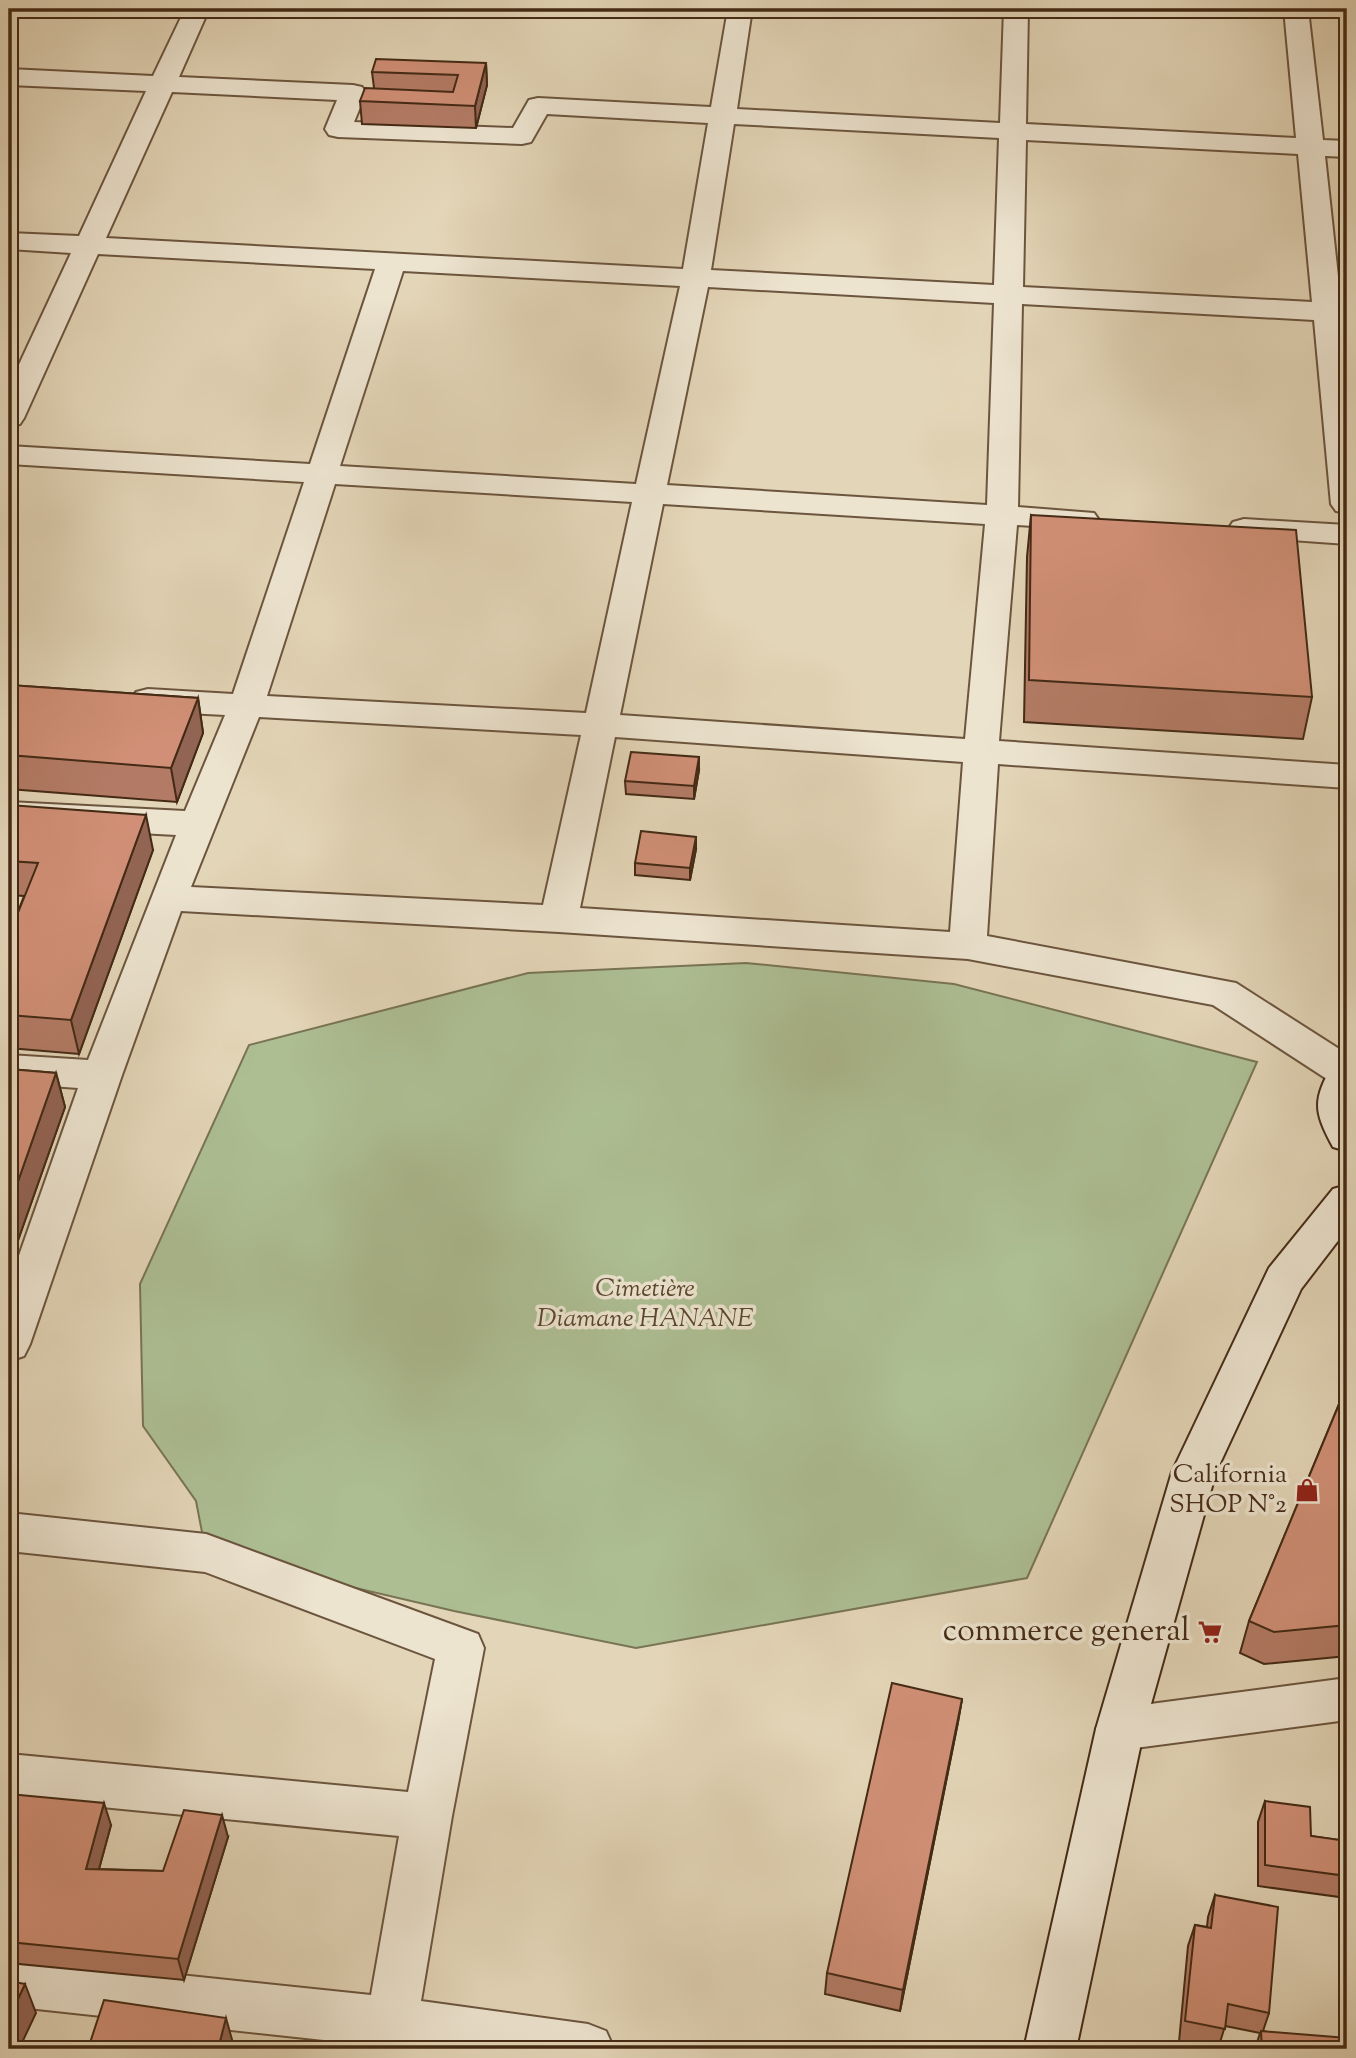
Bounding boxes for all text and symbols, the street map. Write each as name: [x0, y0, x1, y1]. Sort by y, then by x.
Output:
park label: Cimetière Diamane HANANE: [537, 1271, 754, 1338]
place label: California SHOP N°2: [1169, 1457, 1287, 1524]
shop icon: California SHOP N°2: [1293, 1476, 1321, 1504]
place label: commerce general: [943, 1609, 1190, 1655]
supermarket icon: commerce general: [1196, 1618, 1224, 1646]

